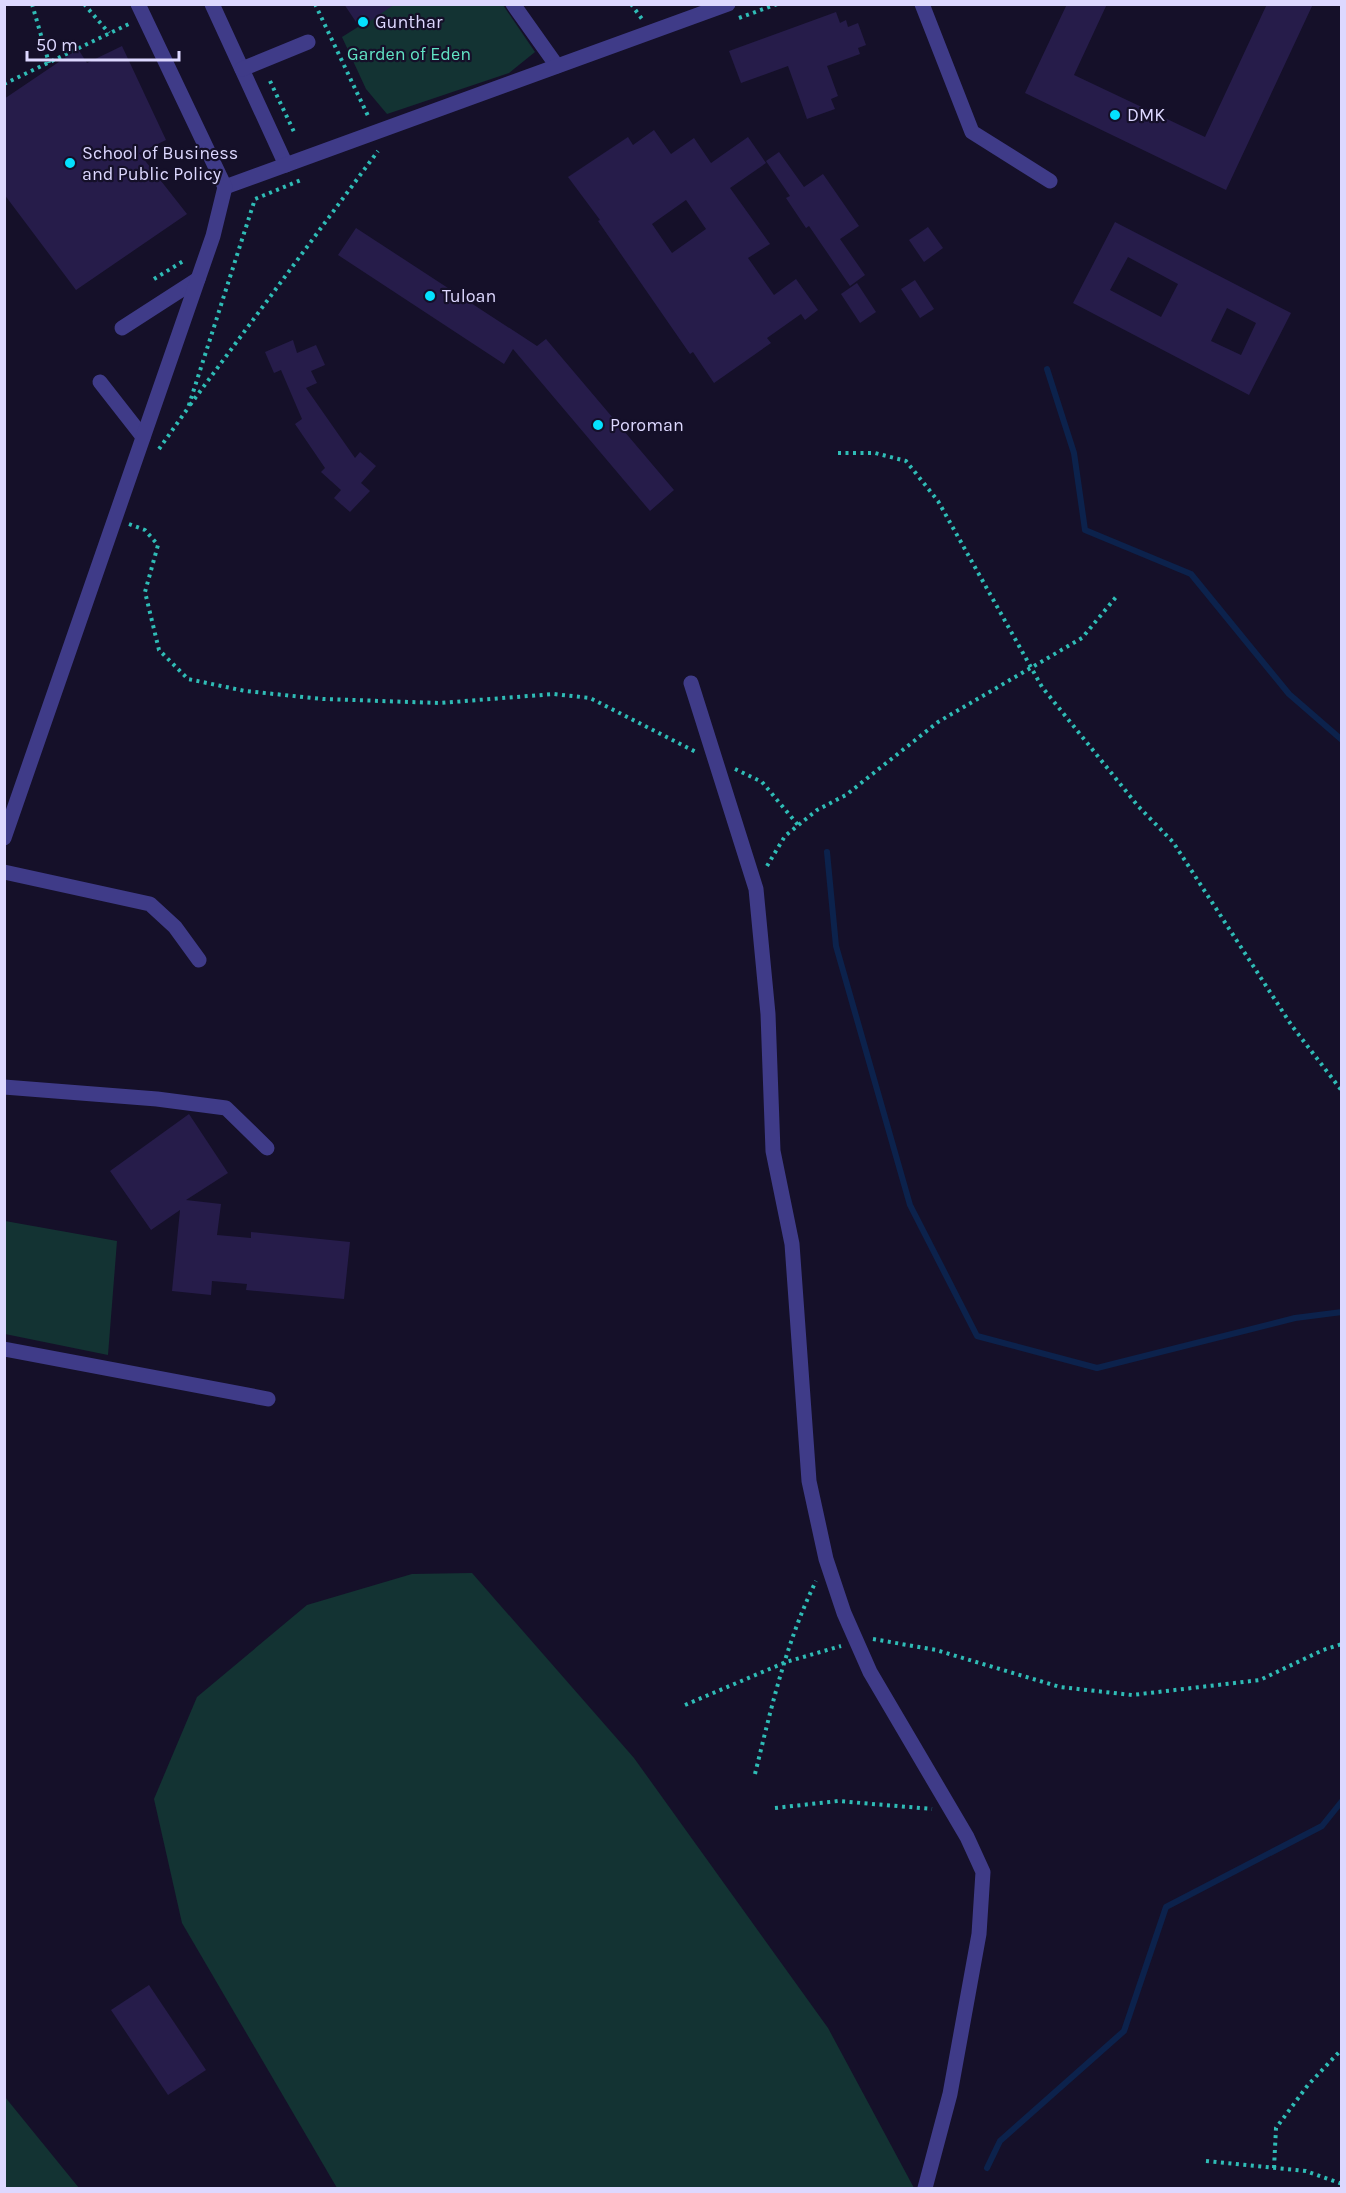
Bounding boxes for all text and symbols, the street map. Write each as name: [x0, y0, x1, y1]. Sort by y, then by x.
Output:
place label: Gunthar: [375, 11, 443, 33]
marker: Gunthar: [356, 15, 370, 29]
scale bar: [27, 24, 178, 62]
text: 50 m: [36, 34, 78, 56]
park label: Garden of Eden: [347, 43, 471, 65]
place label: DMK: [1127, 104, 1165, 126]
marker: DMK: [1108, 108, 1122, 122]
place label: School of Business and Public Policy: [82, 142, 238, 185]
marker: School of Business and Public Policy: [63, 156, 77, 170]
place label: Tuloan: [442, 285, 496, 307]
marker: Tuloan: [423, 289, 437, 303]
place label: Poroman: [610, 414, 684, 436]
marker: Poroman: [591, 418, 605, 432]

